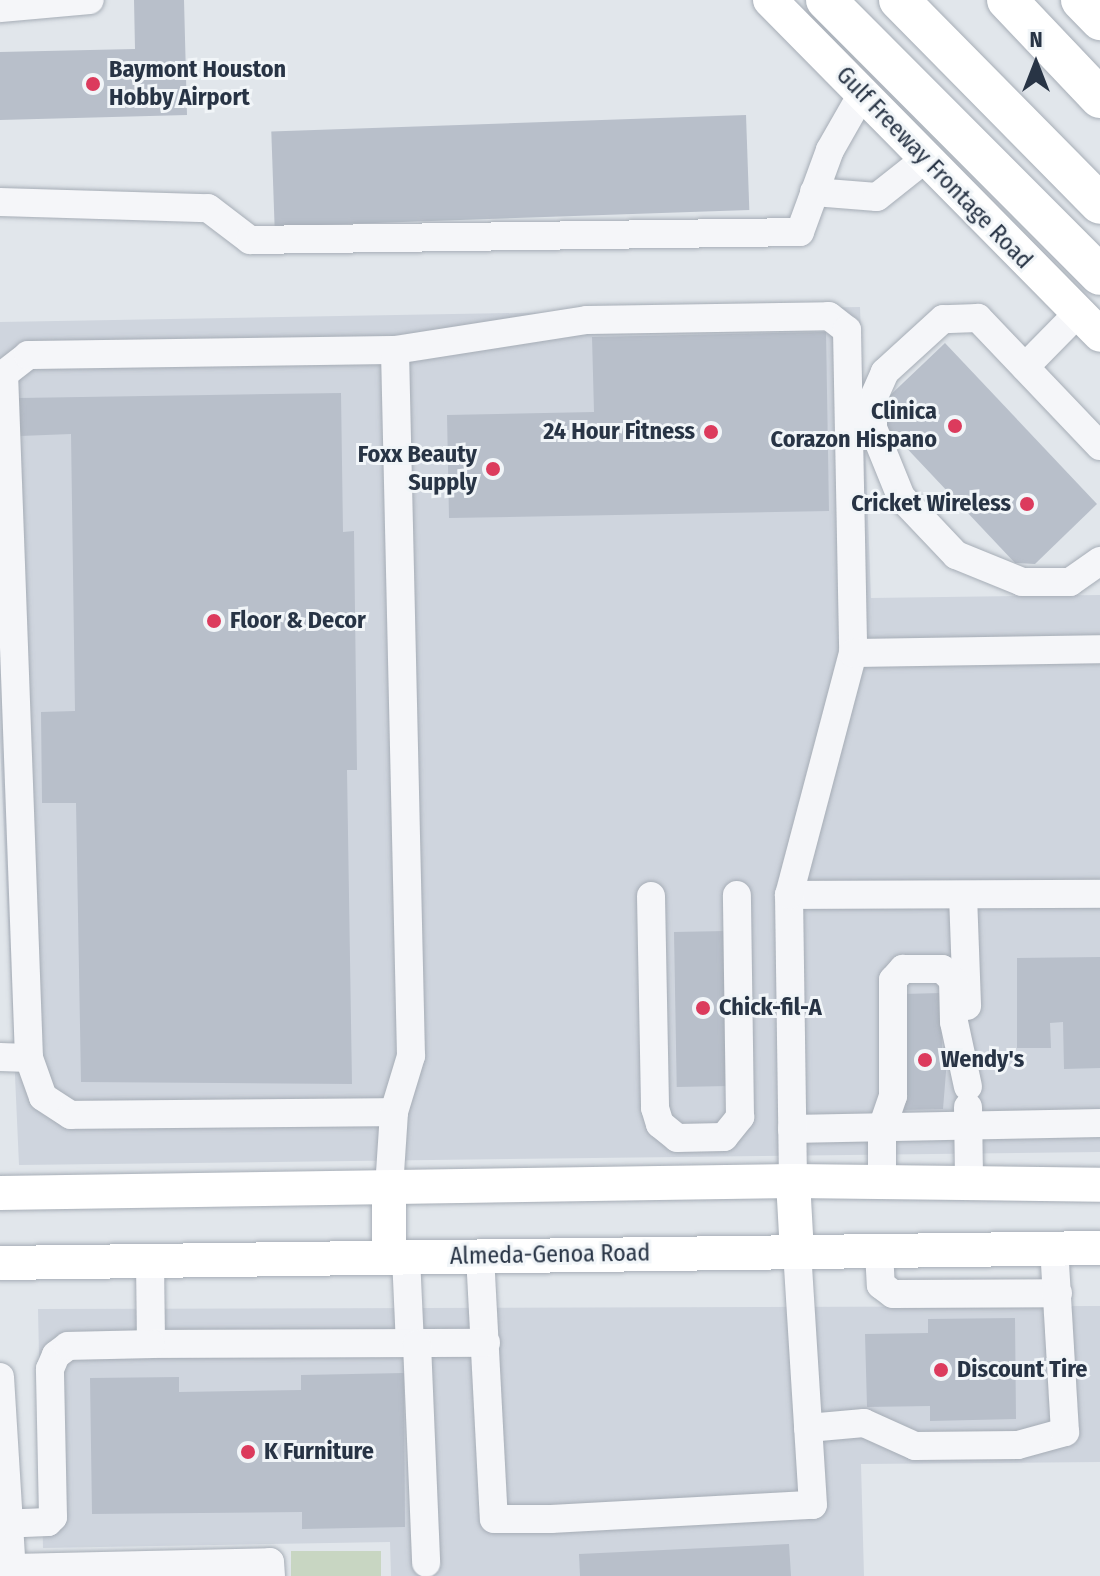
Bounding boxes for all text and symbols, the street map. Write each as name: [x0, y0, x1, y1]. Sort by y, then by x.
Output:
north arrow: [996, 24, 1076, 104]
text: N: [1029, 26, 1043, 53]
place label: Baymont Houston Hobby Airport: [109, 56, 286, 112]
street label: Gulf Freeway Frontage Road: [830, 61, 1038, 275]
marker: Baymont Houston Hobby Airport: [84, 75, 102, 93]
place label: Clinica Corazon Hispano: [771, 398, 937, 454]
marker: Clinica Corazon Hispano: [944, 415, 966, 437]
place label: 24 Hour Fitness: [543, 418, 695, 446]
marker: 24 Hour Fitness: [702, 423, 720, 441]
place label: Foxx Beauty Supply: [358, 441, 477, 497]
marker: Foxx Beauty Supply: [484, 460, 502, 478]
place label: Cricket Wireless: [851, 490, 1011, 518]
marker: Cricket Wireless: [1018, 495, 1036, 513]
place label: Floor & Decor: [230, 607, 366, 635]
marker: Floor & Decor: [205, 612, 223, 630]
place label: Chick-fil-A: [719, 994, 822, 1022]
marker: Chick-fil-A: [694, 999, 712, 1017]
place label: Wendy's: [941, 1046, 1024, 1074]
marker: Wendy's: [916, 1051, 934, 1069]
street label: Almeda-Genoa Road: [450, 1239, 650, 1271]
place label: Discount Tire: [957, 1356, 1088, 1384]
marker: Discount Tire: [932, 1361, 950, 1379]
place label: K Furniture: [264, 1438, 374, 1466]
marker: K Furniture: [239, 1443, 257, 1461]

